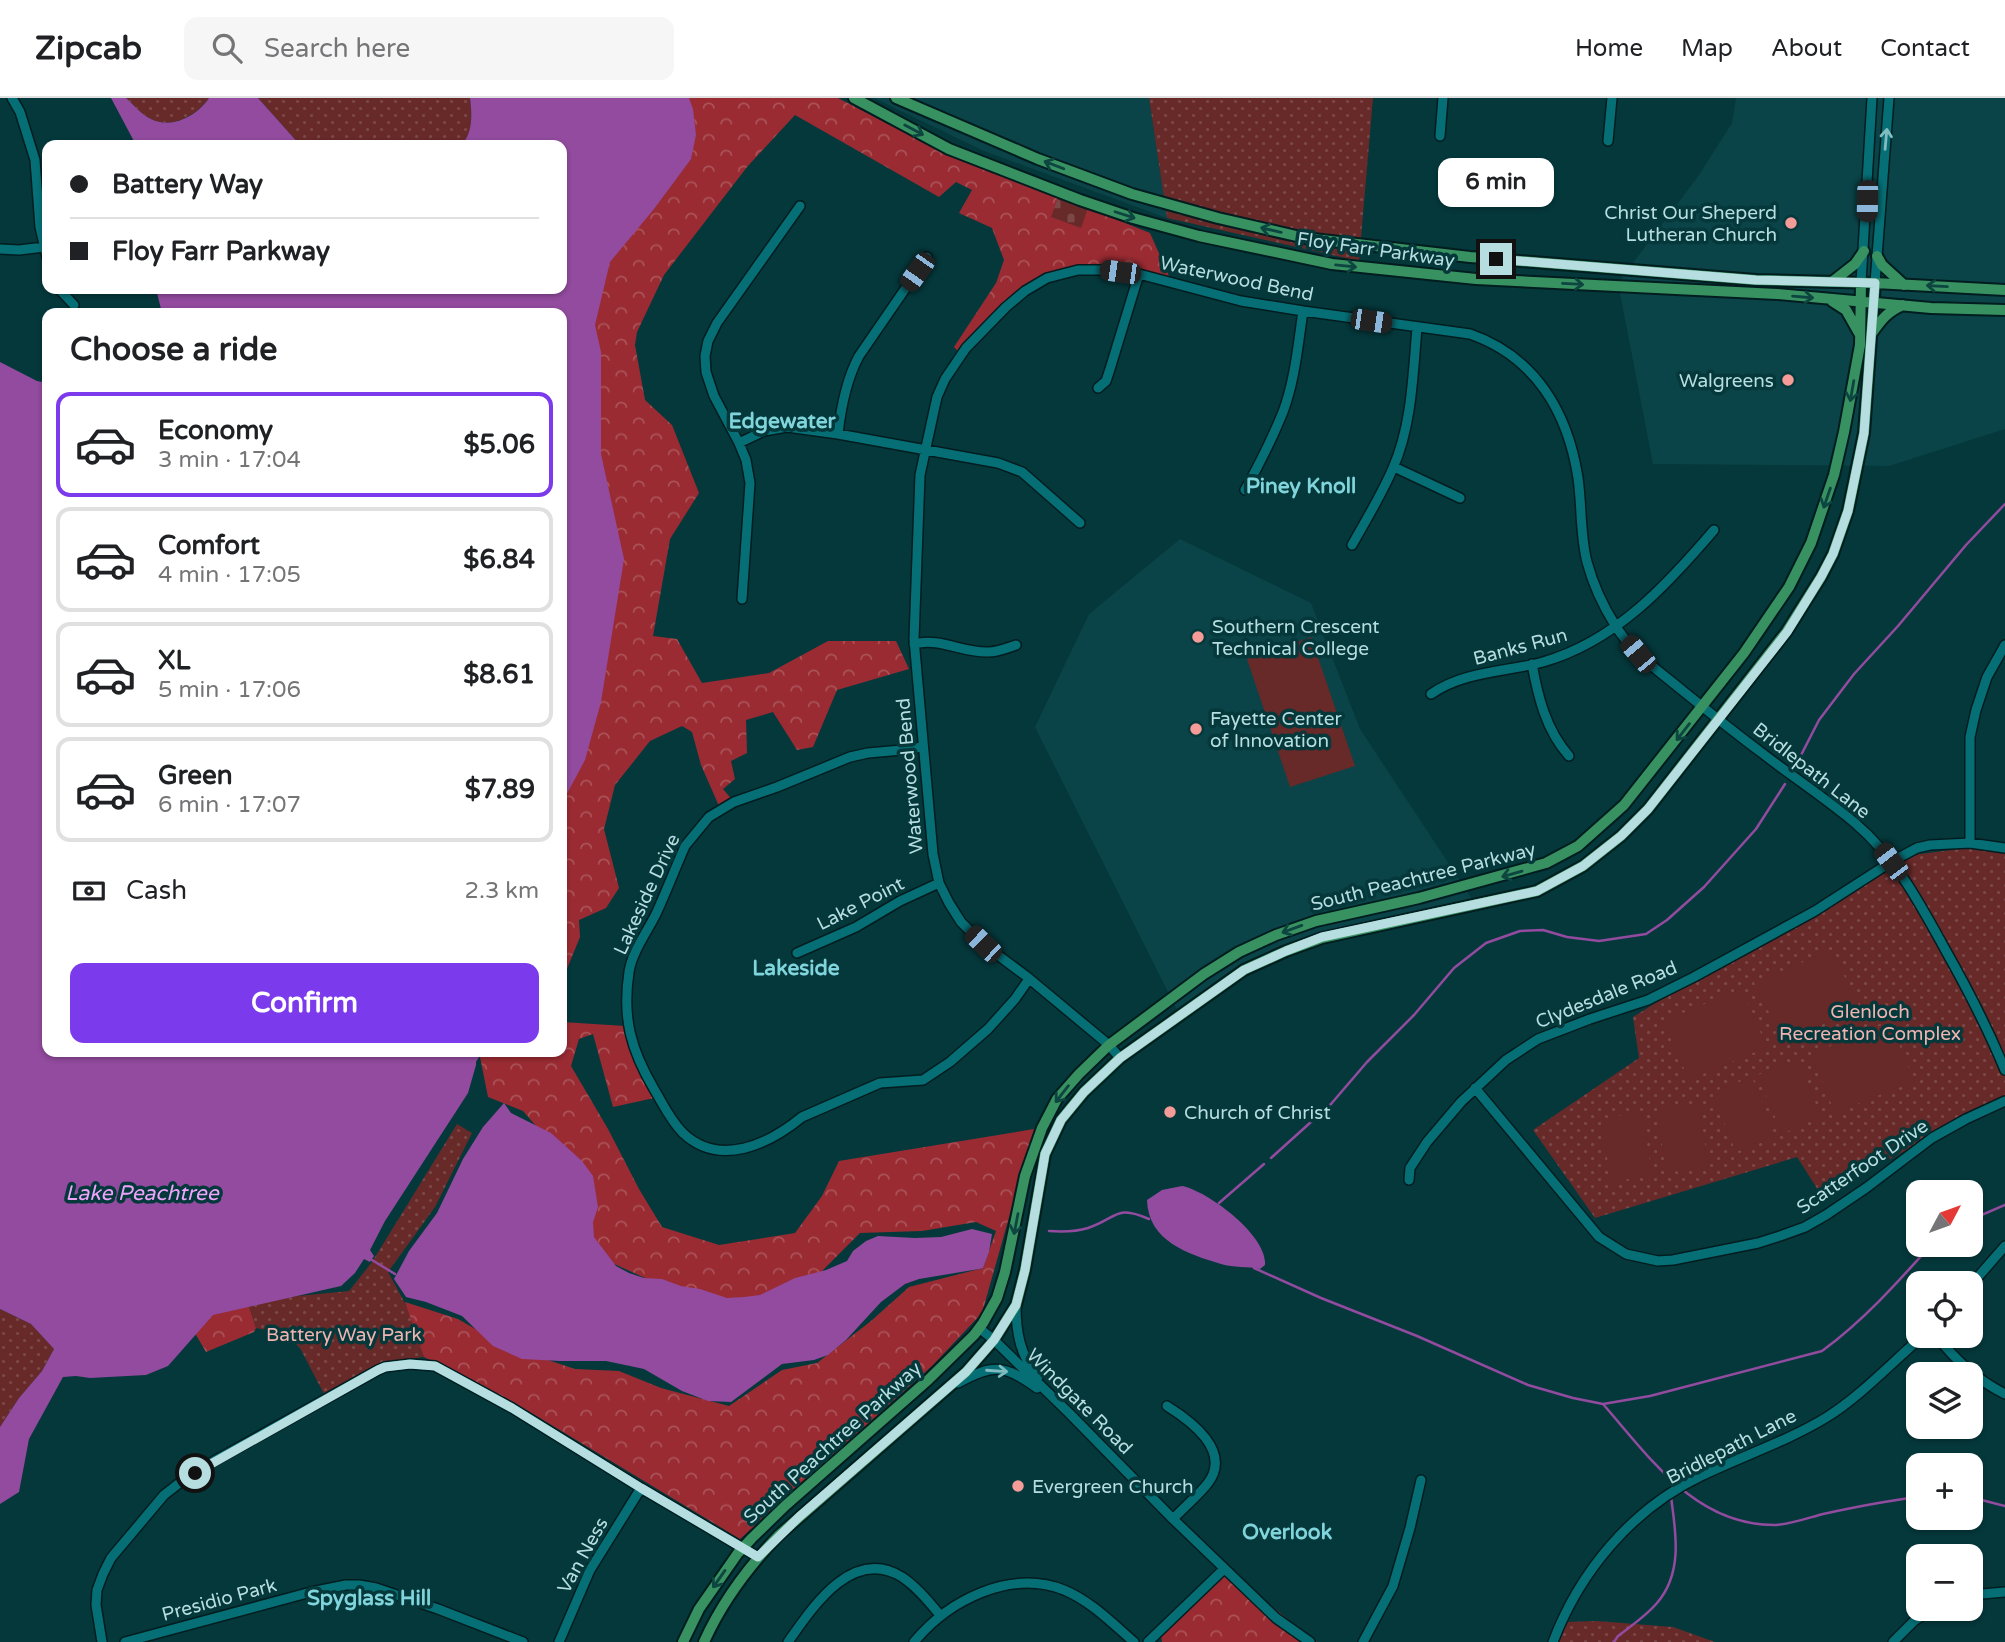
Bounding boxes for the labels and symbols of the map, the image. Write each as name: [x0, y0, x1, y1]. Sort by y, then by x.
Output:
one-way arrow: [903, 124, 924, 137]
one-way arrow: [1880, 128, 1893, 151]
one-way arrow: [1043, 157, 1065, 170]
callout: 6 min: [1438, 158, 1554, 206]
car: [1857, 180, 1878, 222]
place label: Christ Our Sheperd Lutheran Church: [1604, 202, 1777, 246]
one-way arrow: [1113, 210, 1135, 223]
marker: Christ Our Sheperd Lutheran Church: [1783, 215, 1799, 231]
one-way arrow: [1260, 223, 1283, 236]
street label: Floy Farr Parkway: [1295, 228, 1456, 272]
route end: [1480, 243, 1512, 275]
car: [897, 249, 938, 295]
street label: Waterwood Bend: [1158, 252, 1316, 306]
car: [1098, 259, 1143, 285]
one-way arrow: [1335, 259, 1357, 272]
one-way arrow: [1561, 278, 1584, 291]
one-way arrow: [1926, 280, 1949, 293]
one-way arrow: [1792, 291, 1814, 304]
car: [1349, 308, 1394, 334]
place label: Walgreens: [1679, 370, 1774, 392]
marker: Walgreens: [1780, 372, 1796, 388]
one-way arrow: [1845, 379, 1858, 402]
district label: Edgewater: [728, 409, 837, 434]
district label: Piney Knoll: [1246, 474, 1356, 499]
one-way arrow: [1820, 486, 1832, 508]
place label: Southern Crescent Technical College: [1212, 616, 1380, 660]
street label: Banks Run: [1471, 624, 1570, 670]
marker: Southern Crescent Technical College: [1190, 629, 1206, 645]
car: [1617, 631, 1660, 677]
street label: Waterwood Bend: [892, 697, 928, 855]
place label: Fayette Center of Innovation: [1210, 708, 1342, 752]
street label: Bridlepath Lane: [1748, 718, 1874, 823]
marker: Fayette Center of Innovation: [1188, 721, 1204, 737]
one-way arrow: [1676, 722, 1691, 740]
street label: Lakeside Drive: [609, 830, 685, 958]
street label: South Peachtree Parkway: [1309, 838, 1538, 916]
car: [1870, 839, 1913, 885]
one-way arrow: [1502, 868, 1524, 881]
street label: Lake Point: [813, 873, 908, 935]
car: [961, 922, 1006, 966]
one-way arrow: [1282, 924, 1304, 936]
district label: Lakeside: [752, 956, 840, 981]
street label: Clydesdale Road: [1532, 956, 1680, 1033]
park label: Glenloch Recreation Complex: [1779, 1001, 1961, 1045]
one-way arrow: [1054, 1085, 1069, 1103]
place label: Church of Christ: [1184, 1102, 1331, 1124]
marker: Church of Christ: [1162, 1104, 1178, 1120]
street label: Scatterfoot Drive: [1793, 1115, 1932, 1219]
north arrow: [1906, 1180, 1983, 1256]
water label: Lake Peachtree: [65, 1181, 220, 1206]
one-way arrow: [1009, 1212, 1022, 1235]
park label: Battery Way Park: [266, 1324, 422, 1346]
street label: Windgate Road: [1022, 1344, 1137, 1459]
street label: South Peachtree Parkway: [739, 1357, 926, 1528]
one-way arrow: [985, 1365, 1008, 1378]
street label: Bridlepath Lane: [1663, 1405, 1800, 1489]
route start: [179, 1457, 211, 1489]
place label: Evergreen Church: [1032, 1476, 1193, 1498]
marker: Evergreen Church: [1010, 1478, 1026, 1494]
street label: Van Ness: [553, 1514, 613, 1597]
district label: Overlook: [1242, 1520, 1333, 1545]
one-way arrow: [712, 1569, 726, 1588]
street label: Presidio Park: [159, 1574, 279, 1626]
district label: Spyglass Hill: [307, 1586, 431, 1611]

